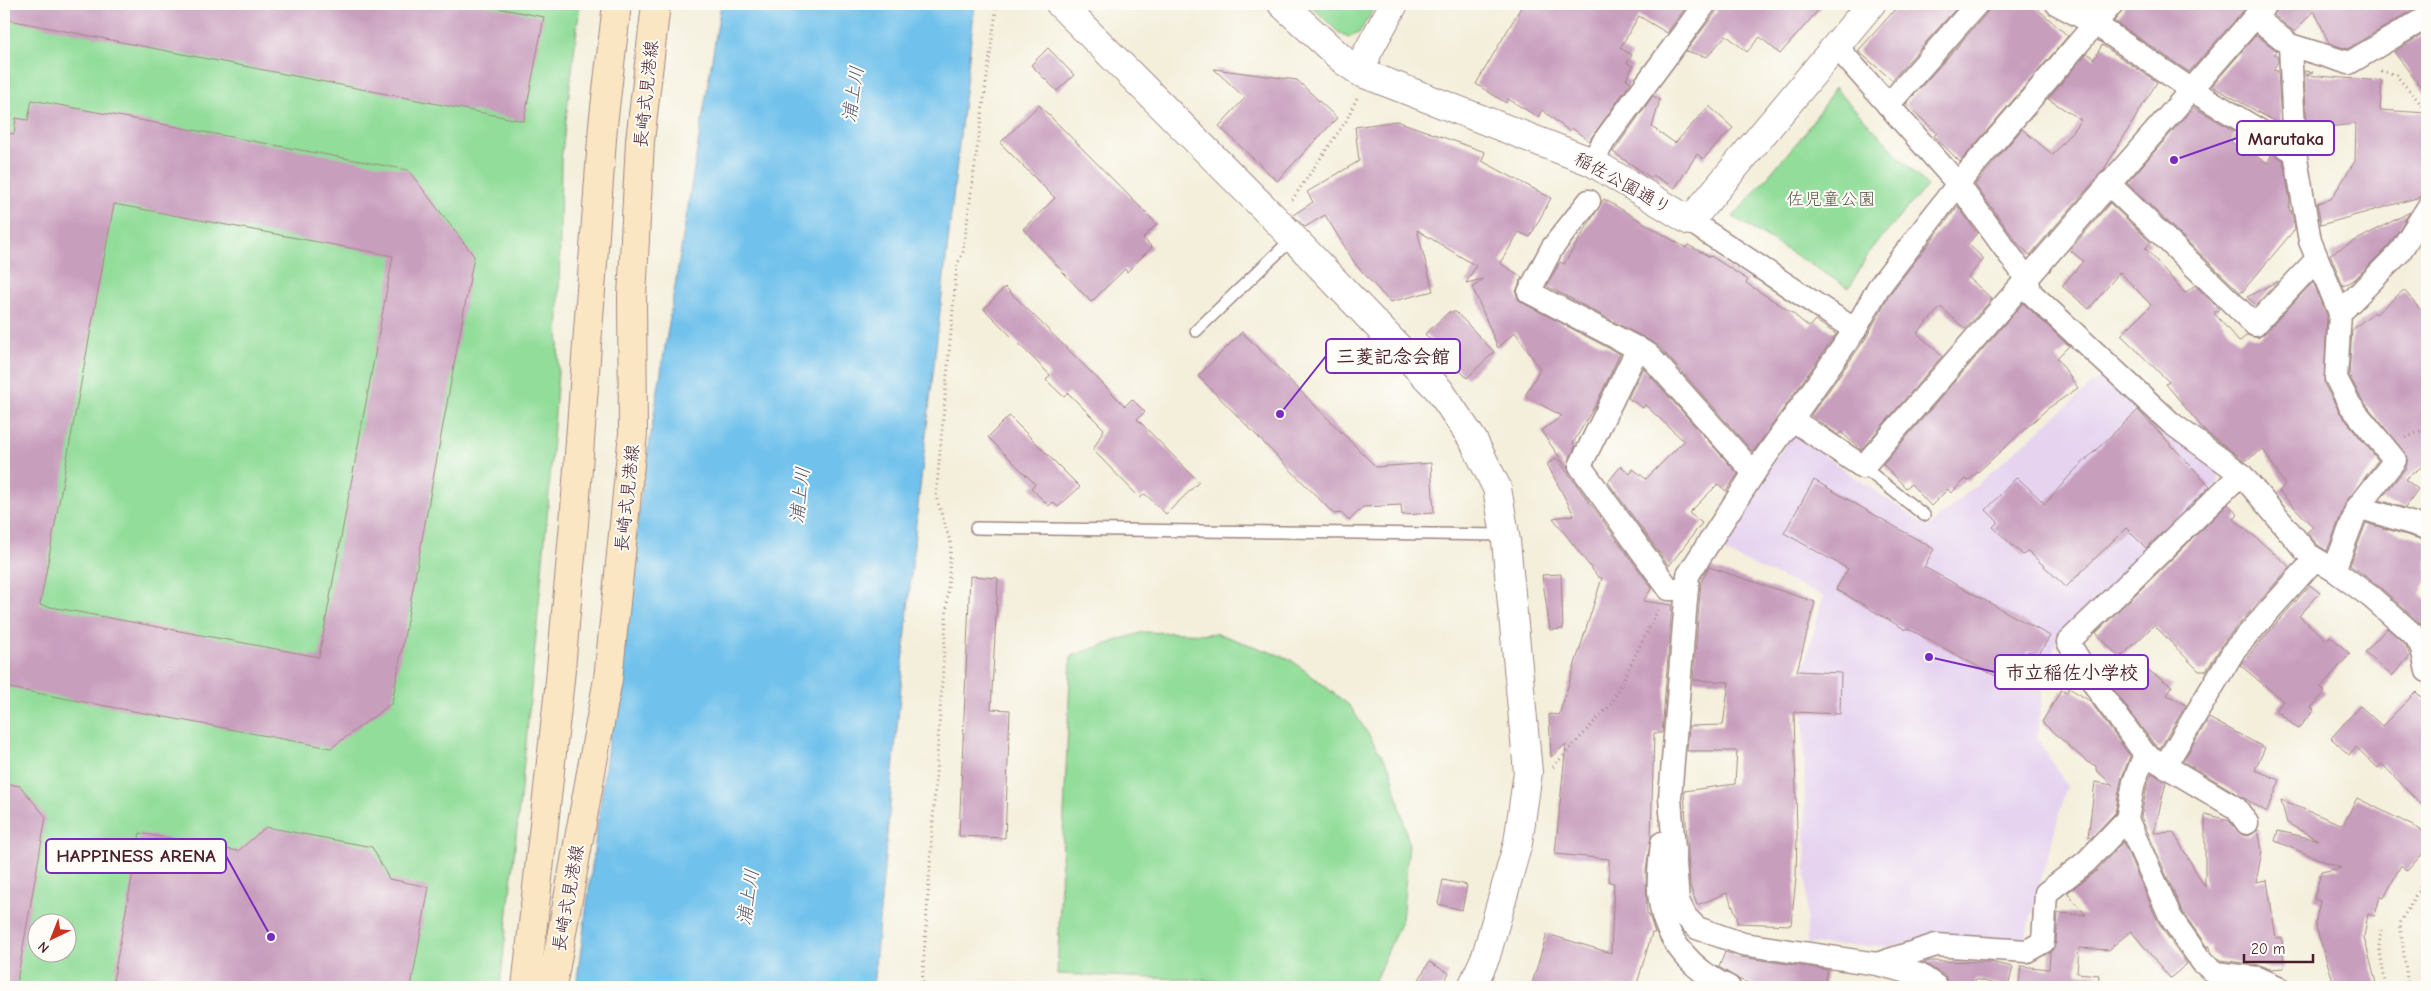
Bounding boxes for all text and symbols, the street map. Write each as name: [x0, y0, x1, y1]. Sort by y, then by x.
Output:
street label: 長崎式見港線: [630, 39, 663, 149]
water label: 浦上川: [838, 64, 868, 124]
callout: Marutaka: [2237, 121, 2334, 155]
text: Marutaka: [2248, 128, 2324, 150]
street label: 稲佐公園通り: [1570, 148, 1675, 219]
park label: 佐児童公園: [1786, 189, 1876, 210]
callout: 三菱記念会館: [1326, 339, 1460, 373]
text: 三菱記念会館: [1336, 346, 1450, 368]
street label: 長崎式見港線: [611, 443, 644, 553]
water label: 浦上川: [786, 465, 814, 525]
callout: 市立稲佐小学校: [1995, 655, 2148, 689]
text: 市立稲佐小学校: [2005, 662, 2139, 684]
callout: HAPPINESS ARENA: [46, 839, 226, 873]
street label: 長崎式見港線: [549, 843, 588, 953]
text: HAPPINESS ARENA: [56, 845, 216, 867]
water label: 浦上川: [733, 867, 763, 927]
north arrow: [28, 914, 78, 964]
scale bar: [2244, 931, 2312, 963]
text: N: [34, 938, 53, 956]
text: 20 m: [2251, 940, 2285, 958]

